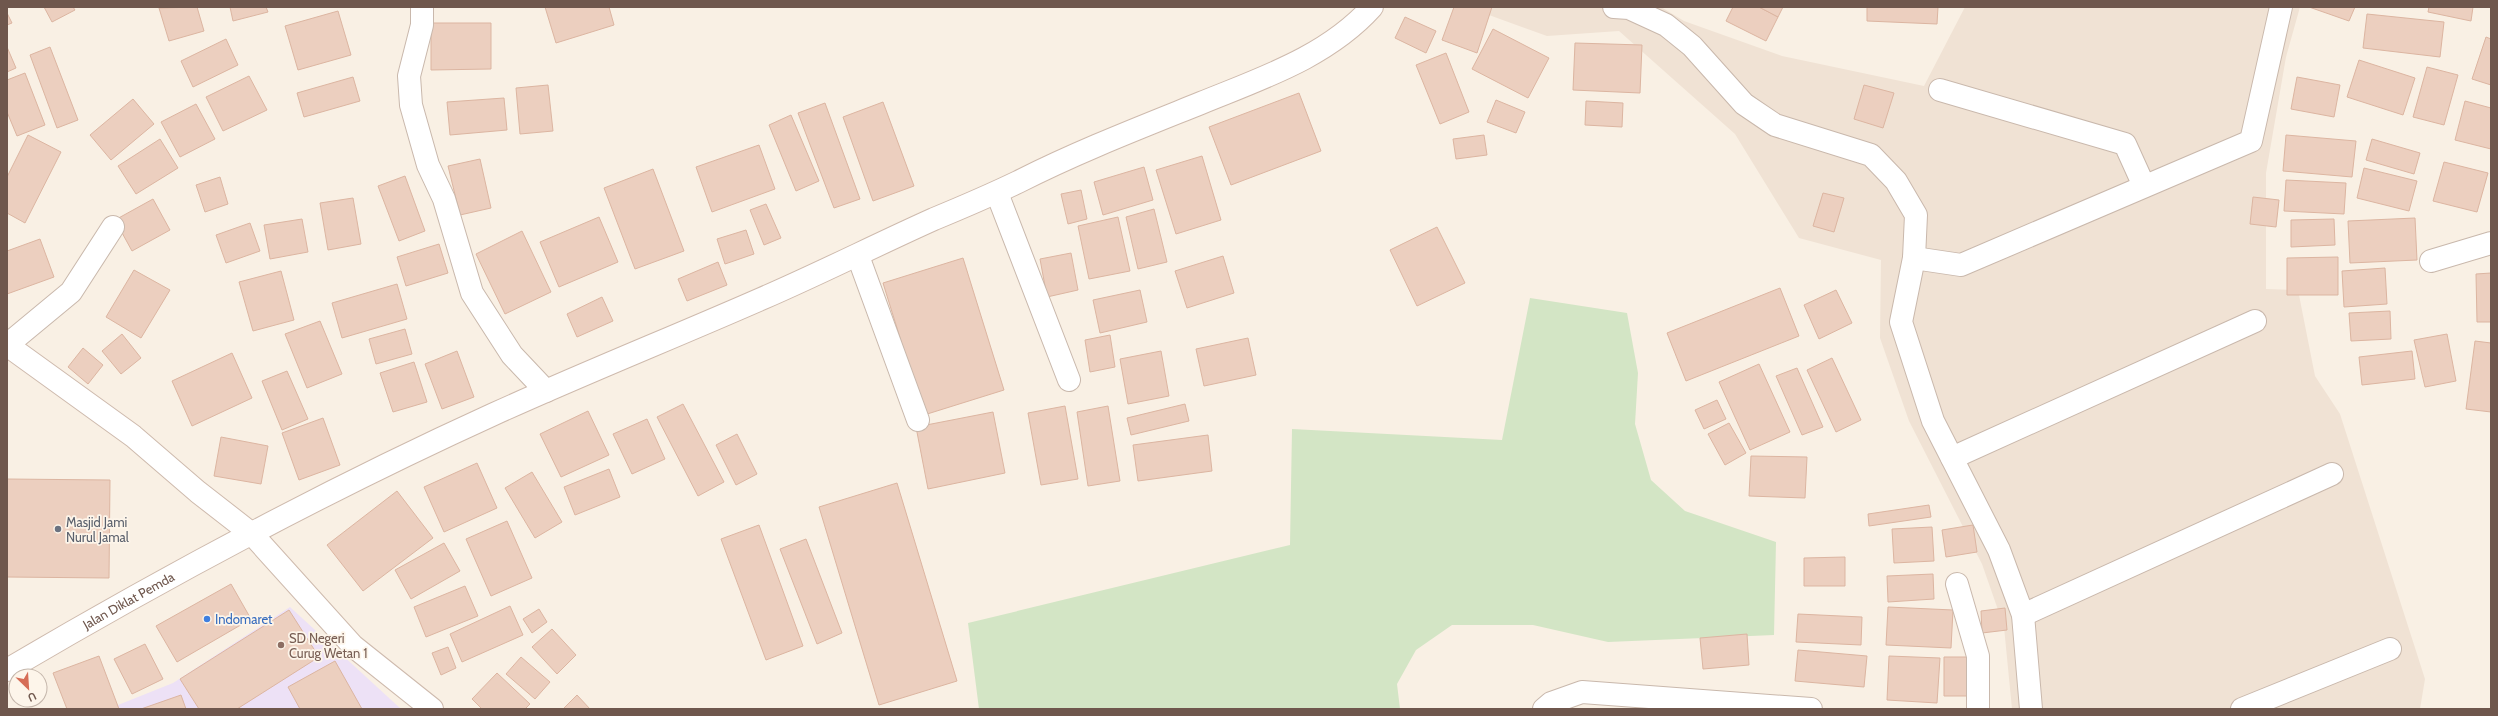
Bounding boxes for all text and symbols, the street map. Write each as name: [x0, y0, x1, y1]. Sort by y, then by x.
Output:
place label: Masjid Jami Nurul Jamal: [66, 514, 129, 545]
marker: Masjid Jami Nurul Jamal: [53, 524, 63, 534]
street label: Jalan Diklat Pemda: [79, 568, 178, 633]
place label: Indomaret: [215, 611, 273, 627]
marker: Indomaret: [202, 614, 212, 624]
place label: SD Negeri Curug Wetan 1: [289, 630, 367, 661]
marker: SD Negeri Curug Wetan 1: [276, 640, 286, 650]
north arrow: [8, 668, 48, 708]
text: U: [26, 689, 39, 705]

